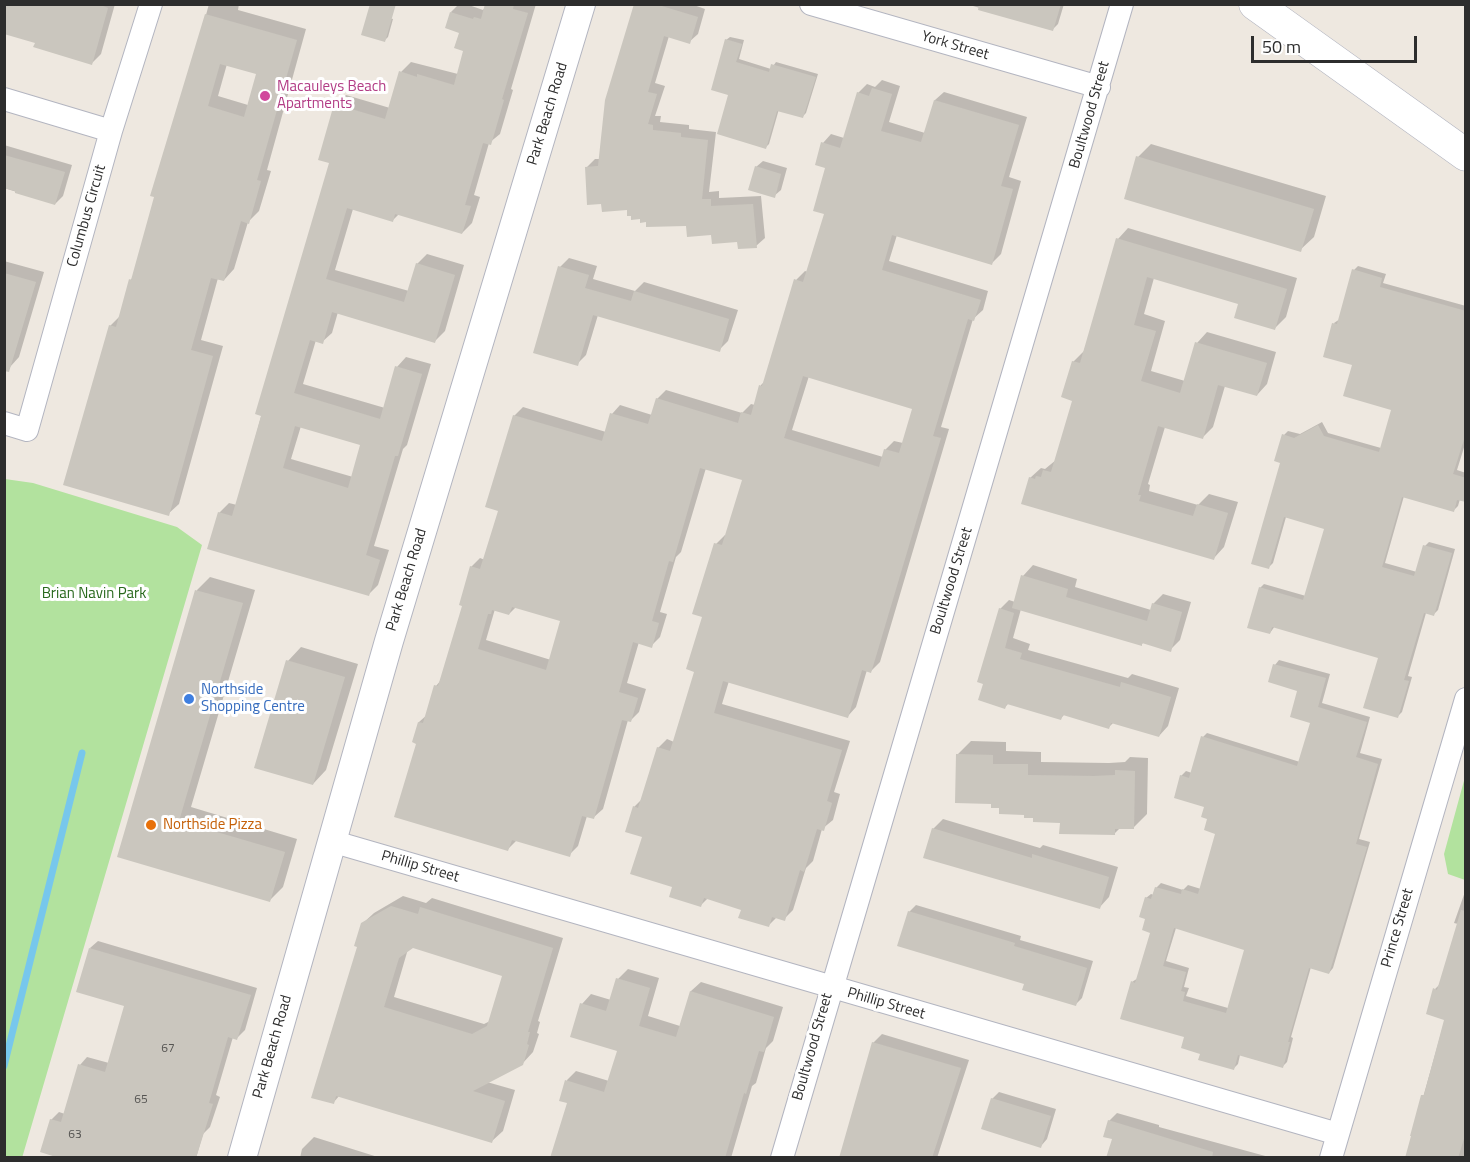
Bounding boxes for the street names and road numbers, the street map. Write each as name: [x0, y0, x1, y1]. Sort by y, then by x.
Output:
street label: York Street: [919, 28, 991, 64]
street label: Boultwood Street: [1066, 59, 1114, 171]
street label: Park Beach Road: [524, 60, 572, 168]
street label: Columbus Circuit: [64, 163, 110, 269]
street label: Boultwood Street: [927, 525, 977, 637]
street label: Park Beach Road: [383, 526, 431, 634]
street label: Phillip Street: [379, 847, 461, 887]
street label: Prince Street: [1378, 886, 1418, 970]
street label: Phillip Street: [845, 984, 927, 1024]
street label: Boultwood Street: [789, 991, 837, 1103]
street label: Park Beach Road: [250, 993, 296, 1101]

